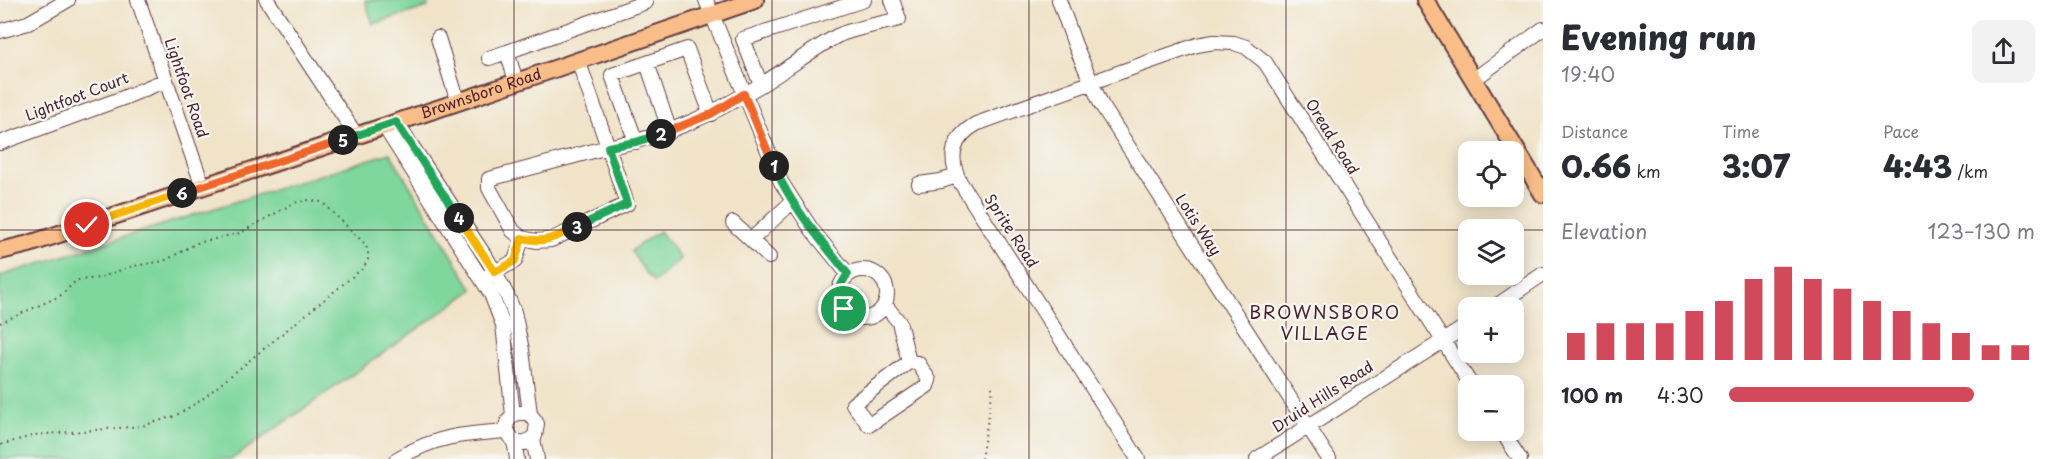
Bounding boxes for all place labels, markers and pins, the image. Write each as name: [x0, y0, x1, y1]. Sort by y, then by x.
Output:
pin: 2: [646, 119, 676, 149]
pin: 5: [328, 125, 358, 155]
pin: 1: [759, 151, 789, 181]
pin: 6: [167, 178, 197, 208]
pin: [61, 199, 112, 250]
pin: 4: [444, 203, 474, 233]
pin: 3: [562, 212, 592, 242]
pin: [818, 283, 869, 334]

